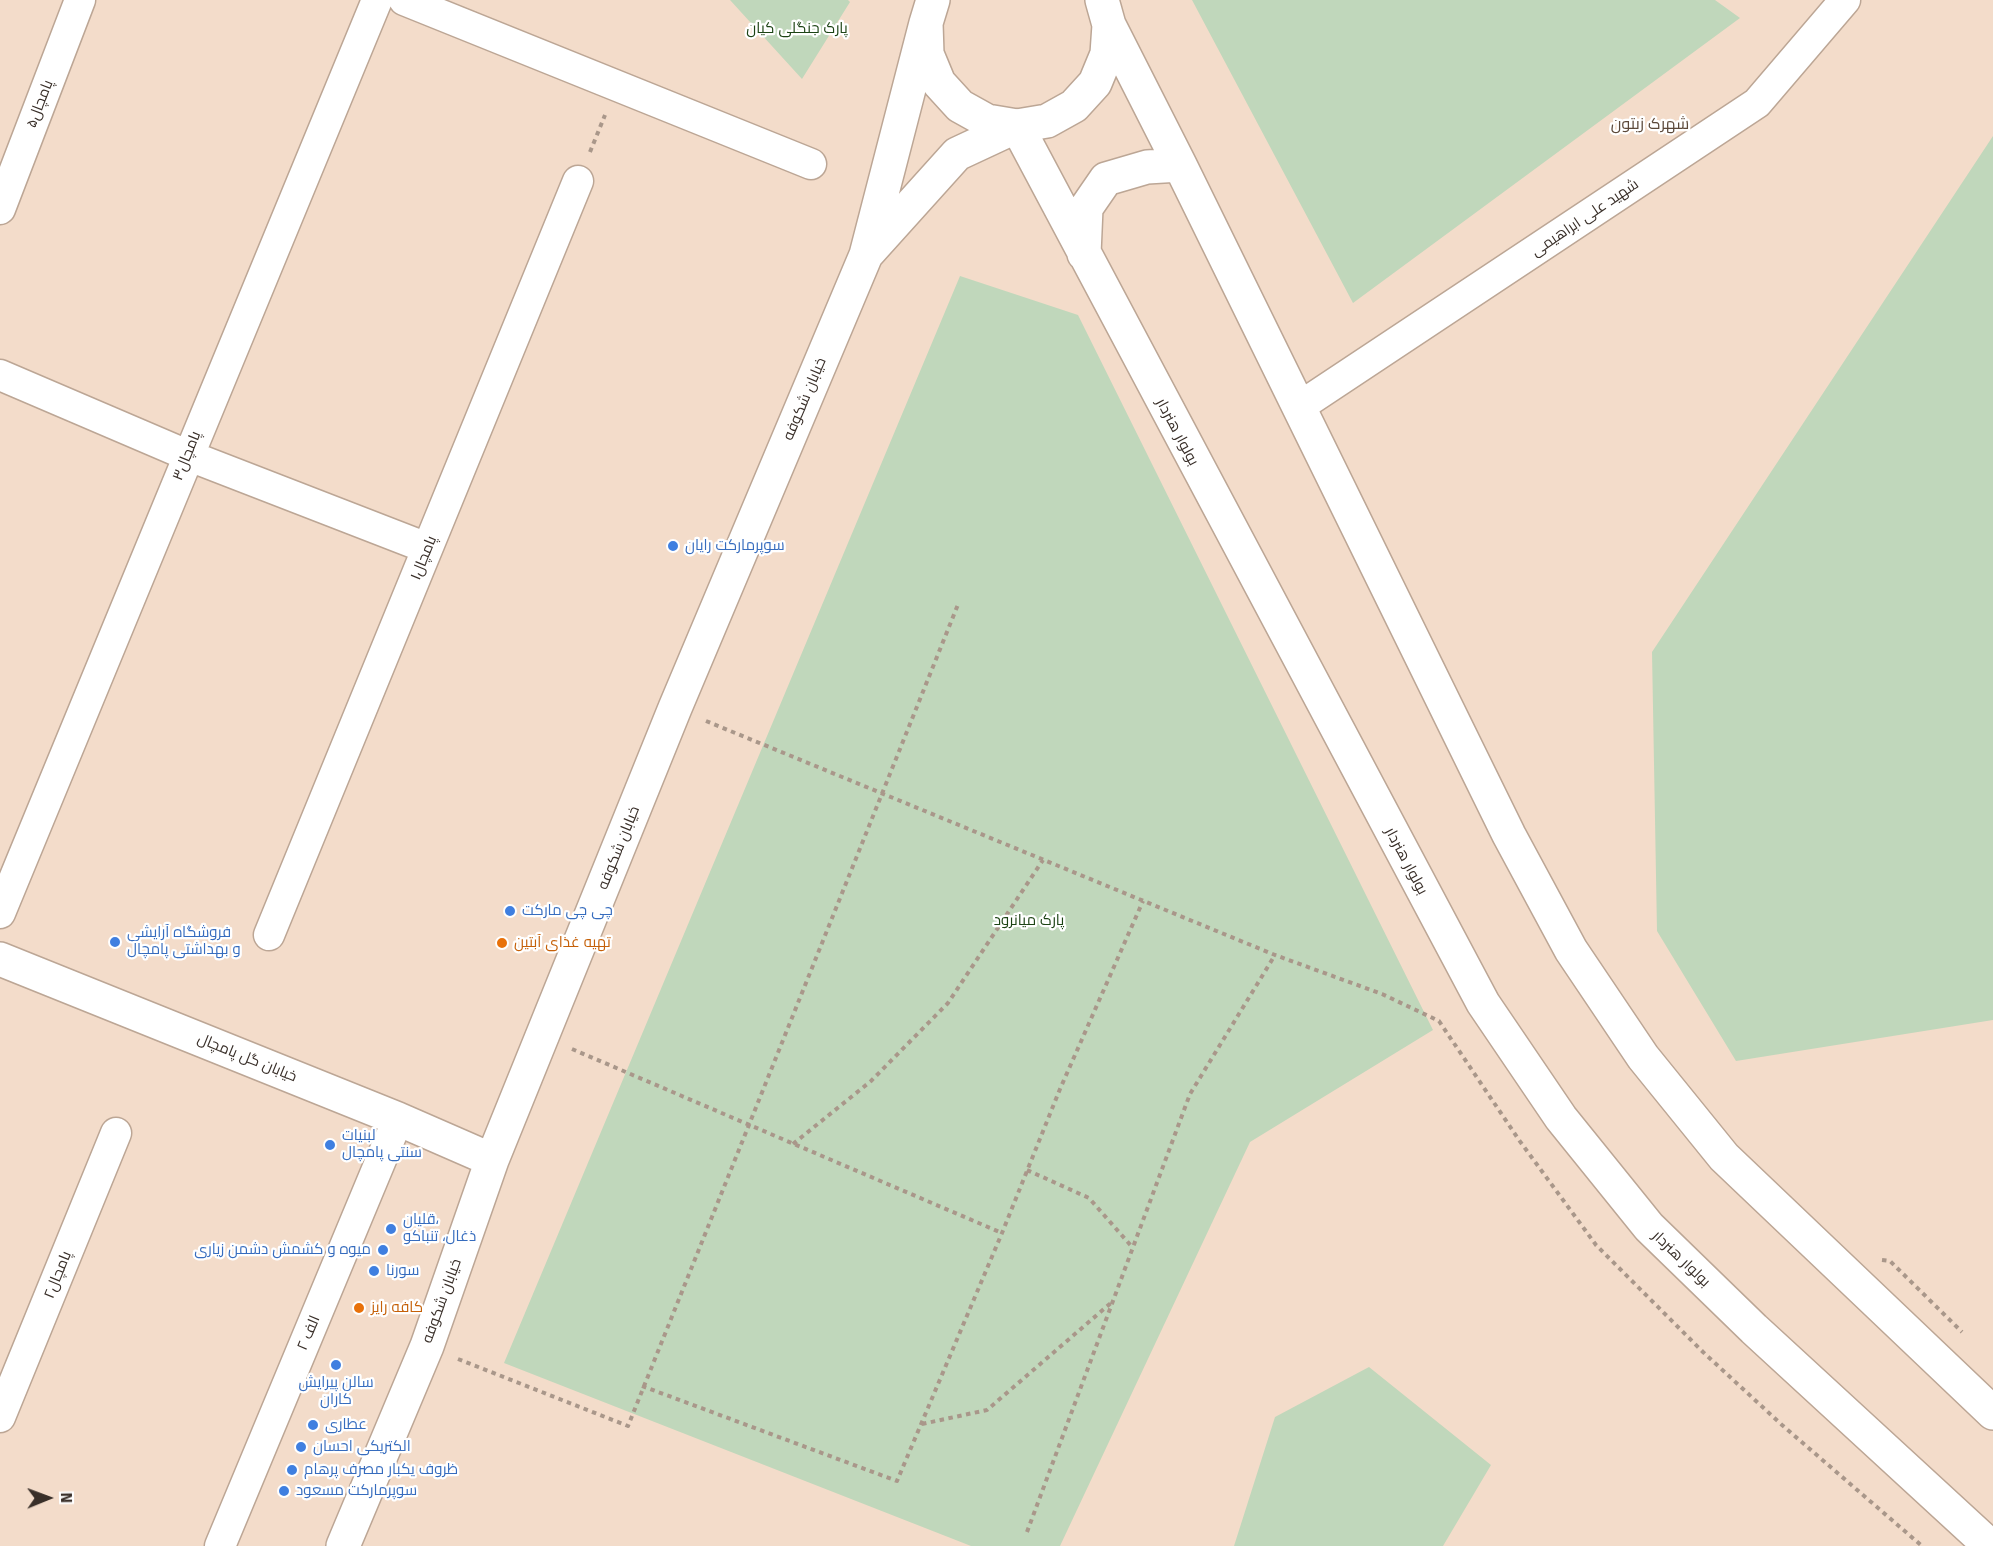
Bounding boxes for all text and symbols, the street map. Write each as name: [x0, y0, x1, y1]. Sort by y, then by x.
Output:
park label: پارک جنگلی کیان: [746, 20, 848, 38]
street label: پامچال۵: [23, 78, 57, 130]
district label: شهرک زیتون: [1611, 115, 1689, 135]
street label: شهید علی ابراهیمی: [1528, 175, 1642, 261]
street label: خیابان شکوفه: [779, 355, 831, 443]
street label: بولوار هنردار: [1152, 395, 1202, 469]
street label: پامچال۳: [169, 429, 205, 483]
street label: پامچال۱: [407, 533, 441, 583]
place label: سوپرمارکت رایان: [685, 537, 785, 555]
marker: سوپرمارکت رایان: [666, 539, 680, 553]
street label: خیابان شکوفه: [594, 804, 644, 892]
street label: بولوار هنردار: [1381, 824, 1431, 898]
place label: چی چی مارکت: [522, 902, 613, 920]
marker: چی چی مارکت: [503, 904, 517, 918]
park label: پارک میانرود: [994, 912, 1064, 930]
place label: فروشگاه آرایشی و بهداشتی پامچال: [127, 924, 241, 959]
place label: تهیه غذای آبتین: [514, 934, 611, 952]
marker: فروشگاه آرایشی و بهداشتی پامچال: [108, 935, 122, 949]
marker: تهیه غذای آبتین: [495, 936, 509, 950]
street label: خیابان گل پامچال: [195, 1030, 299, 1086]
place label: لبنیات سنتی پامچال: [342, 1127, 422, 1162]
marker: لبنیات سنتی پامچال: [323, 1138, 337, 1152]
place label: قلیان، ذغال، تنباکو: [403, 1211, 476, 1246]
marker: قلیان، ذغال، تنباکو: [384, 1222, 398, 1236]
street label: بولوار هنردار: [1648, 1227, 1714, 1291]
place label: میوه و کشمش دشمن زیاری: [194, 1241, 371, 1259]
marker: میوه و کشمش دشمن زیاری: [376, 1243, 390, 1257]
street label: پامچال۲: [40, 1249, 76, 1301]
street label: خیابان شکوفه: [418, 1256, 466, 1346]
place label: سورنا: [386, 1262, 419, 1280]
marker: سورنا: [367, 1264, 381, 1278]
place label: کافه رایز: [371, 1299, 423, 1317]
marker: کافه رایز: [352, 1301, 366, 1315]
street label: ۲ الف: [294, 1313, 324, 1353]
marker: سالن پیرایش کاران: [329, 1358, 343, 1372]
place label: سالن پیرایش کاران: [298, 1374, 374, 1409]
place label: عطاری: [325, 1416, 367, 1434]
marker: عطاری: [306, 1418, 320, 1432]
place label: الکتریکی احسان: [313, 1438, 411, 1456]
marker: الکتریکی احسان: [294, 1440, 308, 1454]
place label: ظروف یکبار مصرف پرهام: [304, 1461, 458, 1479]
marker: ظروف یکبار مصرف پرهام: [285, 1463, 299, 1477]
north arrow: [18, 1468, 78, 1528]
place label: سوپرمارکت مسعود: [296, 1482, 417, 1500]
marker: سوپرمارکت مسعود: [277, 1484, 291, 1498]
text: N: [57, 1492, 76, 1503]

